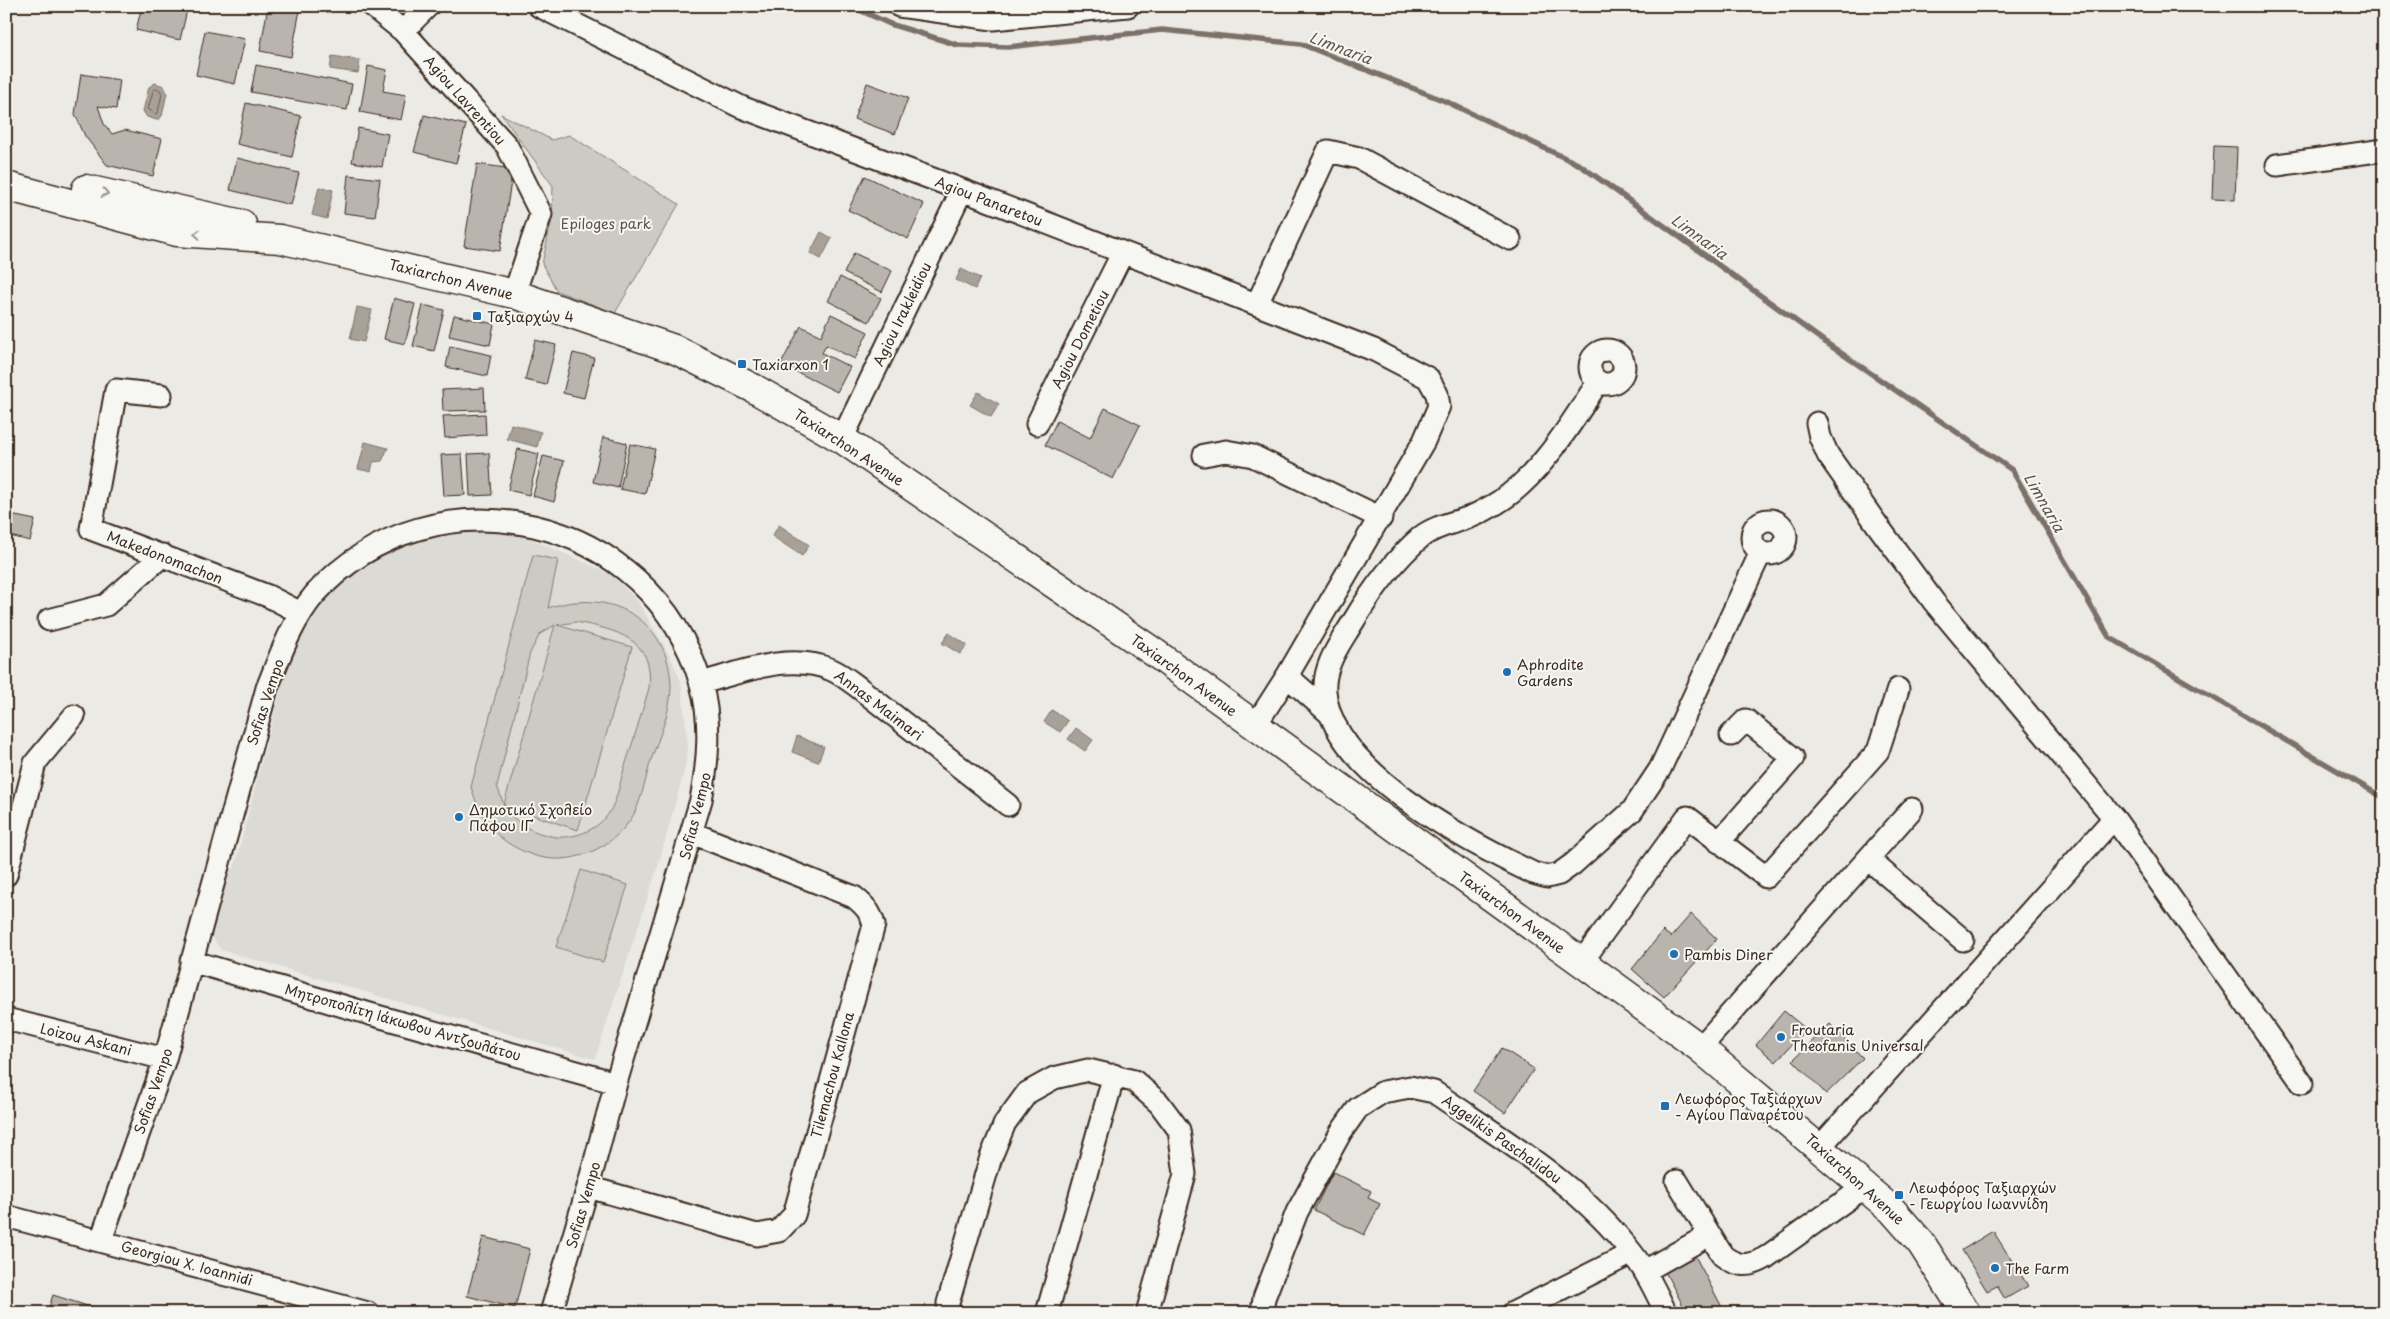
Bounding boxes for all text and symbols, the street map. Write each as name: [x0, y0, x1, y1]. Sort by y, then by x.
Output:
water label: Limnaria: [1307, 25, 1376, 70]
street label: Agiou Lavrentiou: [419, 51, 511, 149]
street label: Agiou Panaretou: [932, 171, 1046, 231]
one-way arrow: [100, 187, 109, 198]
water label: Limnaria: [1667, 208, 1733, 265]
park label: Epiloges park: [561, 213, 652, 234]
one-way arrow: [192, 229, 200, 240]
street label: Taxiarchon Avenue: [387, 253, 516, 305]
street label: Agiou Irakleidiou: [868, 258, 936, 370]
street label: Agiou Dometiou: [1046, 286, 1114, 392]
place label: Ταξιαρχών 4: [487, 306, 574, 327]
marker: Ταξιαρχών 4: [471, 310, 483, 322]
place label: Taxiarxon 1: [752, 354, 829, 375]
marker: Taxiarxon 1: [736, 358, 748, 370]
street label: Taxiarchon Avenue: [790, 404, 908, 491]
water label: Limnaria: [2019, 468, 2071, 536]
street label: Makedonomachon: [104, 525, 226, 589]
street label: Taxiarchon Avenue: [1126, 629, 1242, 721]
place label: Aphrodite Gardens: [1517, 654, 1584, 691]
street label: Sofias Vempo: [241, 656, 289, 748]
street label: Annas Maimari: [830, 665, 928, 745]
marker: Aphrodite Gardens: [1501, 666, 1513, 678]
street label: Sofias Vempo: [674, 770, 716, 862]
place label: Δημοτικό Σχολείο Πάφου ΙΓ΄: [469, 799, 592, 836]
marker: Δημοτικό Σχολείο Πάφου ΙΓ΄: [453, 811, 465, 823]
street label: Taxiarchon Avenue: [1454, 866, 1570, 958]
place label: Pambis Diner: [1684, 944, 1773, 965]
marker: Pambis Diner: [1668, 948, 1680, 960]
street label: Μητροπολίτη Ιάκωβου Αντζουλάτου: [282, 978, 524, 1066]
street label: Tilemachou Kallona: [805, 1009, 859, 1141]
street label: Loizou Askani: [38, 1017, 134, 1061]
place label: Froutaria Theofanis Universal: [1791, 1019, 1923, 1056]
marker: Froutaria Theofanis Universal: [1775, 1031, 1787, 1043]
street label: Sofias Vempo: [128, 1045, 178, 1137]
place label: Λεωφόρος Ταξιάρχων - Αγίου Παναρέτου: [1675, 1088, 1823, 1125]
street label: Aggelikis Paschalidou: [1438, 1090, 1566, 1188]
marker: Λεωφόρος Ταξιάρχων - Αγίου Παναρέτου: [1659, 1100, 1671, 1112]
street label: Taxiarchon Avenue: [1801, 1129, 1910, 1230]
street label: Sofias Vempo: [561, 1159, 606, 1251]
place label: Λεωφόρος Ταξιαρχών - Γεωργίου Ιωαννίδη: [1909, 1177, 2057, 1214]
marker: Λεωφόρος Ταξιαρχών - Γεωργίου Ιωαννίδη: [1893, 1189, 1905, 1201]
street label: Georgiou X. Ioannidi: [119, 1235, 255, 1291]
place label: The Farm: [2005, 1258, 2069, 1279]
marker: The Farm: [1989, 1262, 2001, 1274]

